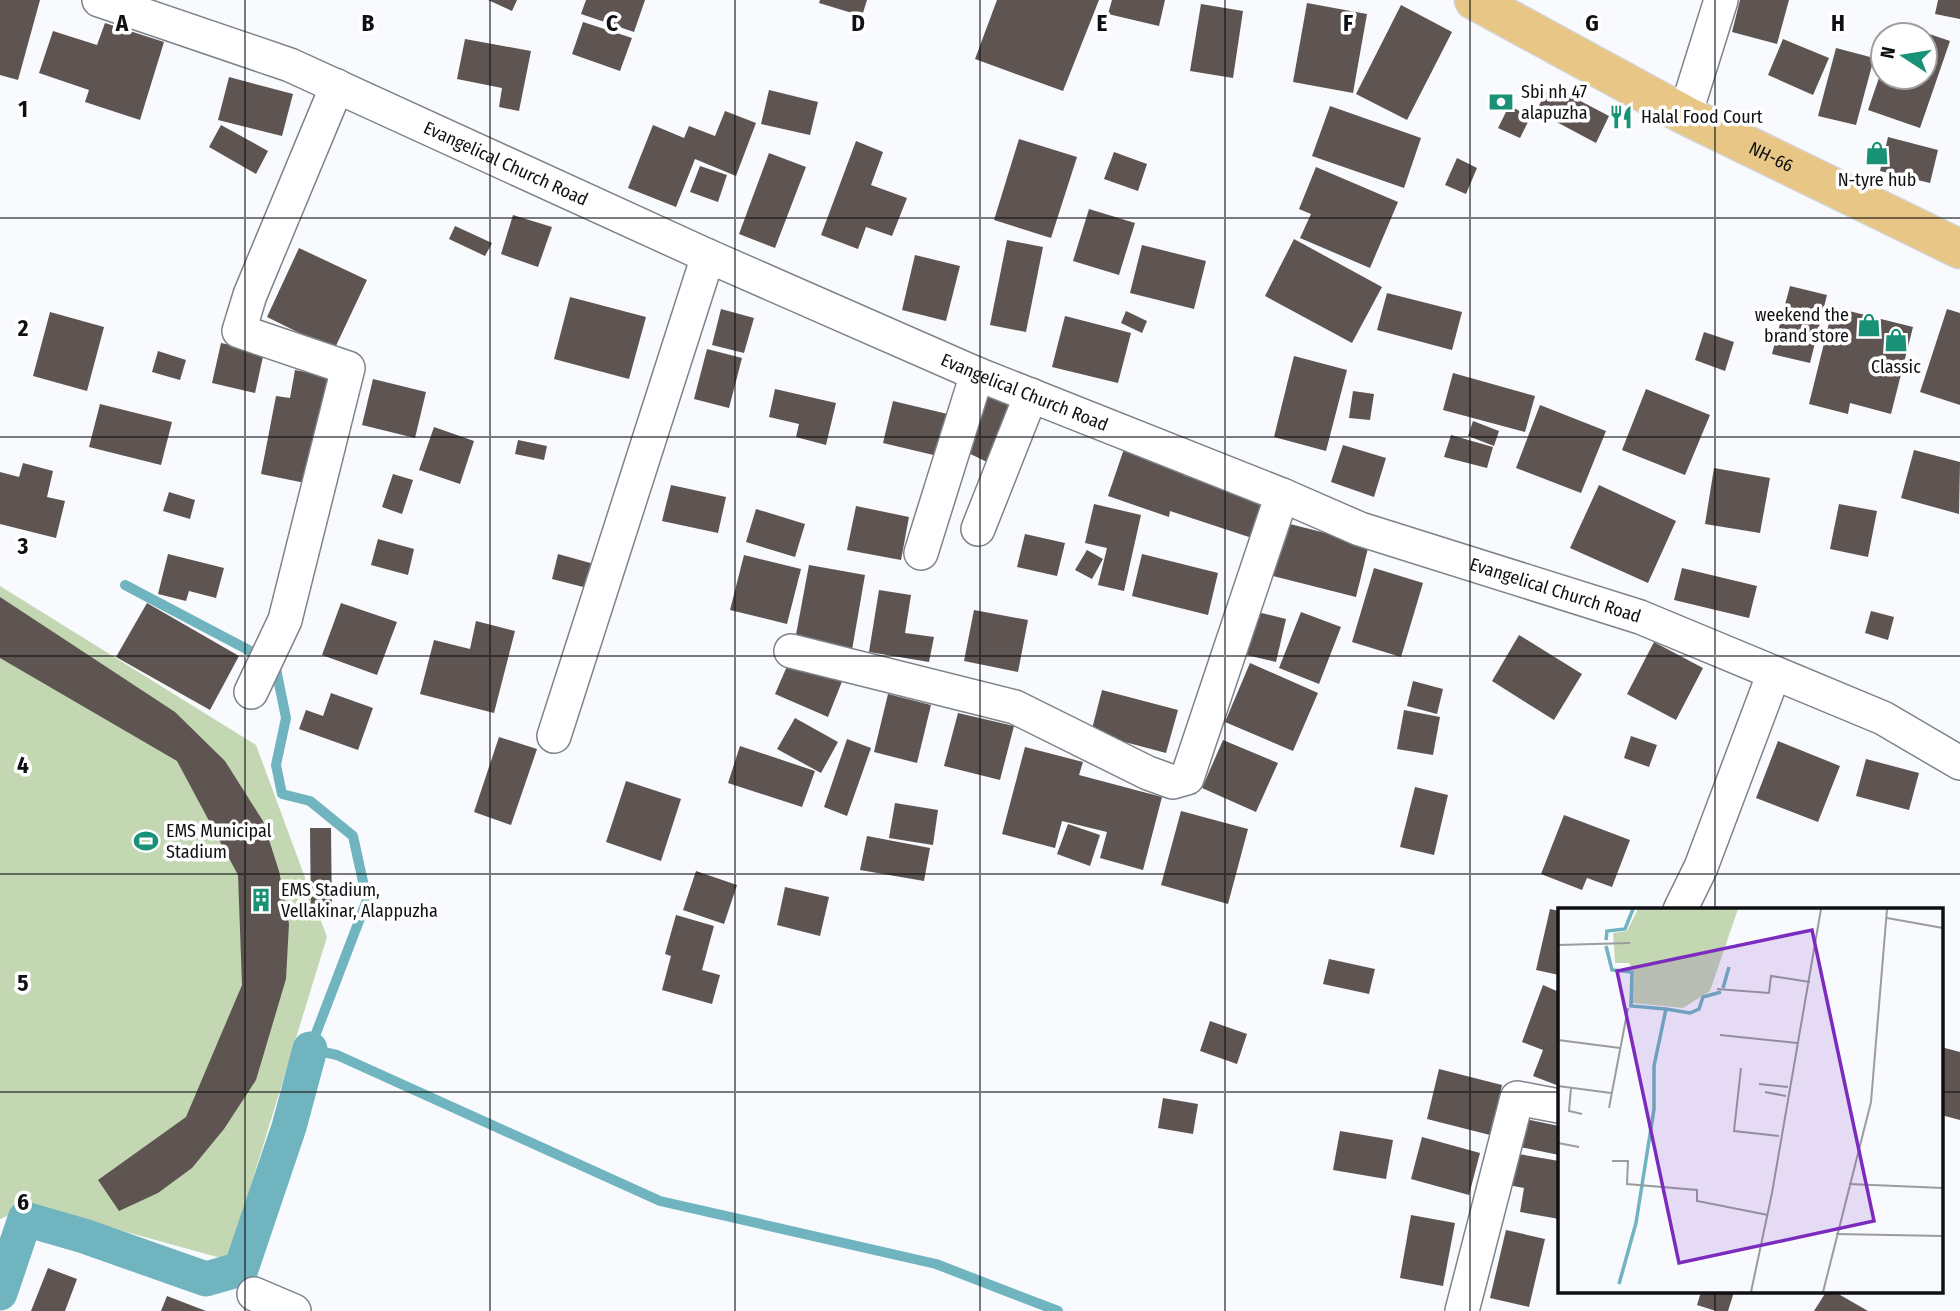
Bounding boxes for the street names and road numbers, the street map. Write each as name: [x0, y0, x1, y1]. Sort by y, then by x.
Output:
street label: Evangelical Church Road: [420, 117, 591, 211]
street label: NH-66: [1745, 137, 1797, 177]
street label: Evangelical Church Road: [938, 349, 1111, 436]
street label: Evangelical Church Road: [1467, 553, 1644, 628]

